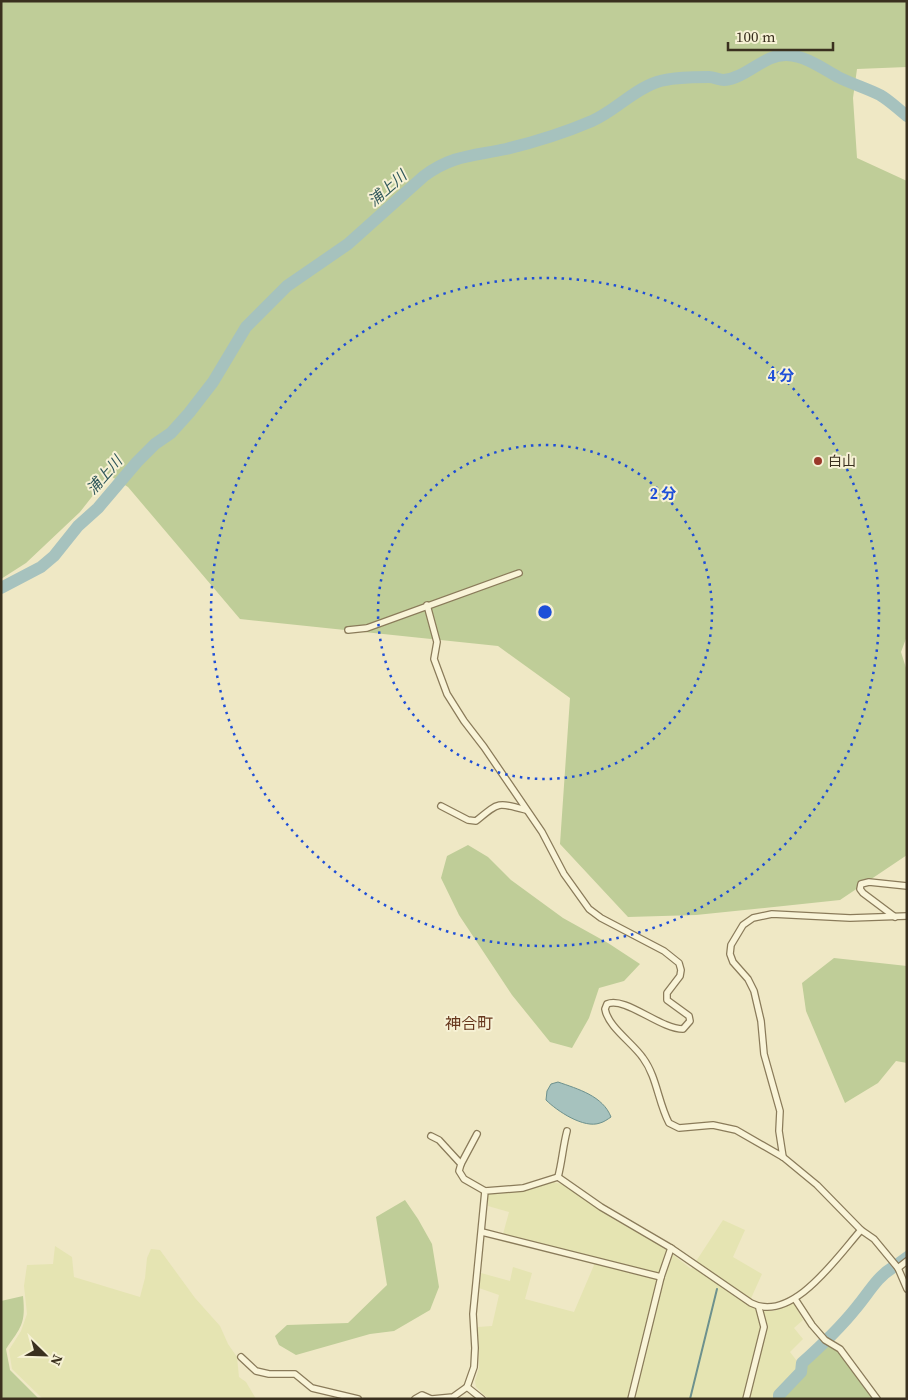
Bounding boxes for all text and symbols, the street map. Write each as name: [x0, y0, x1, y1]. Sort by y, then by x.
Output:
scale bar: [728, 20, 833, 52]
text: 100 m: [736, 26, 776, 47]
water label: 浦上川: [363, 164, 412, 211]
text: 4 分: [768, 365, 794, 386]
water label: 浦上川: [81, 450, 128, 499]
place label: 白山: [828, 451, 856, 471]
marker: 白山: [812, 455, 824, 467]
text: 2 分: [650, 483, 676, 504]
centre of rings: [536, 603, 554, 621]
district label: 神合町: [445, 1012, 493, 1034]
north arrow: [20, 1330, 70, 1380]
text: N: [46, 1351, 68, 1369]

